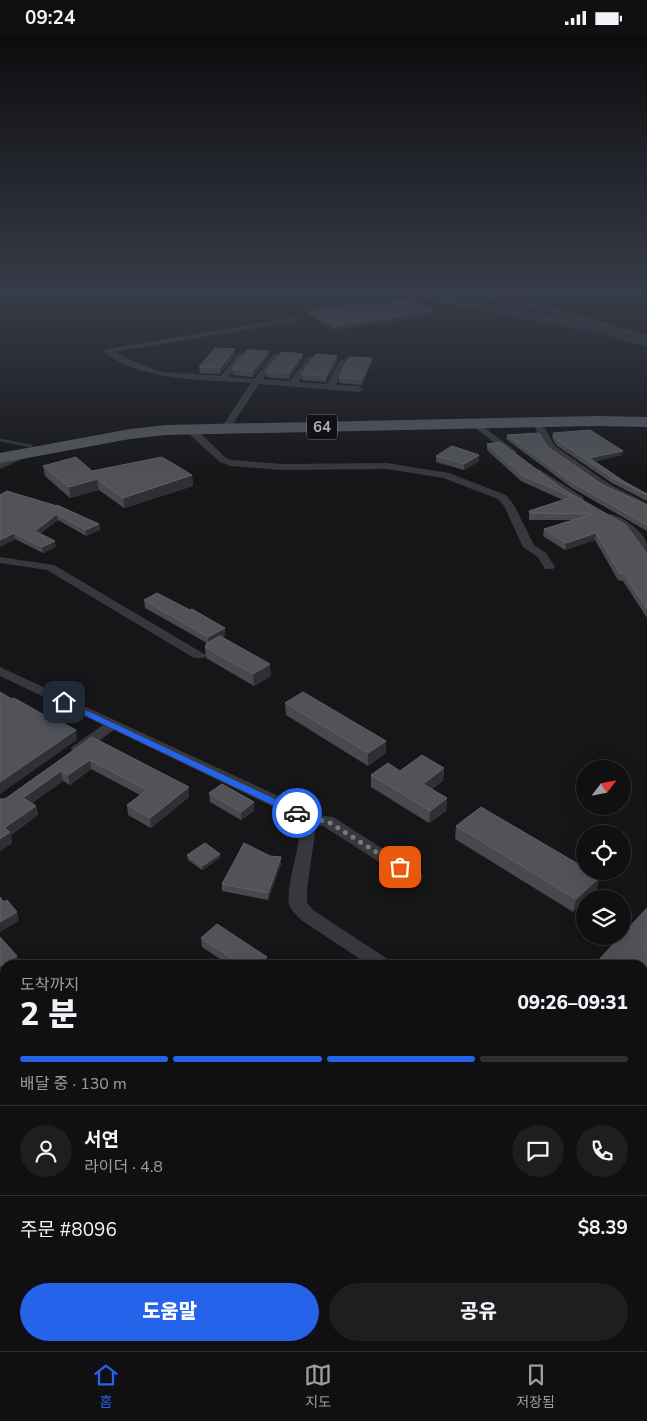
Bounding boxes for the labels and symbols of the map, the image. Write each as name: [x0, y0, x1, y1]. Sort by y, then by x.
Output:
road number: 64: [307, 415, 337, 439]
pin: [43, 681, 85, 723]
north arrow: [576, 760, 631, 815]
courier: [272, 788, 322, 838]
pin: [379, 846, 421, 888]

